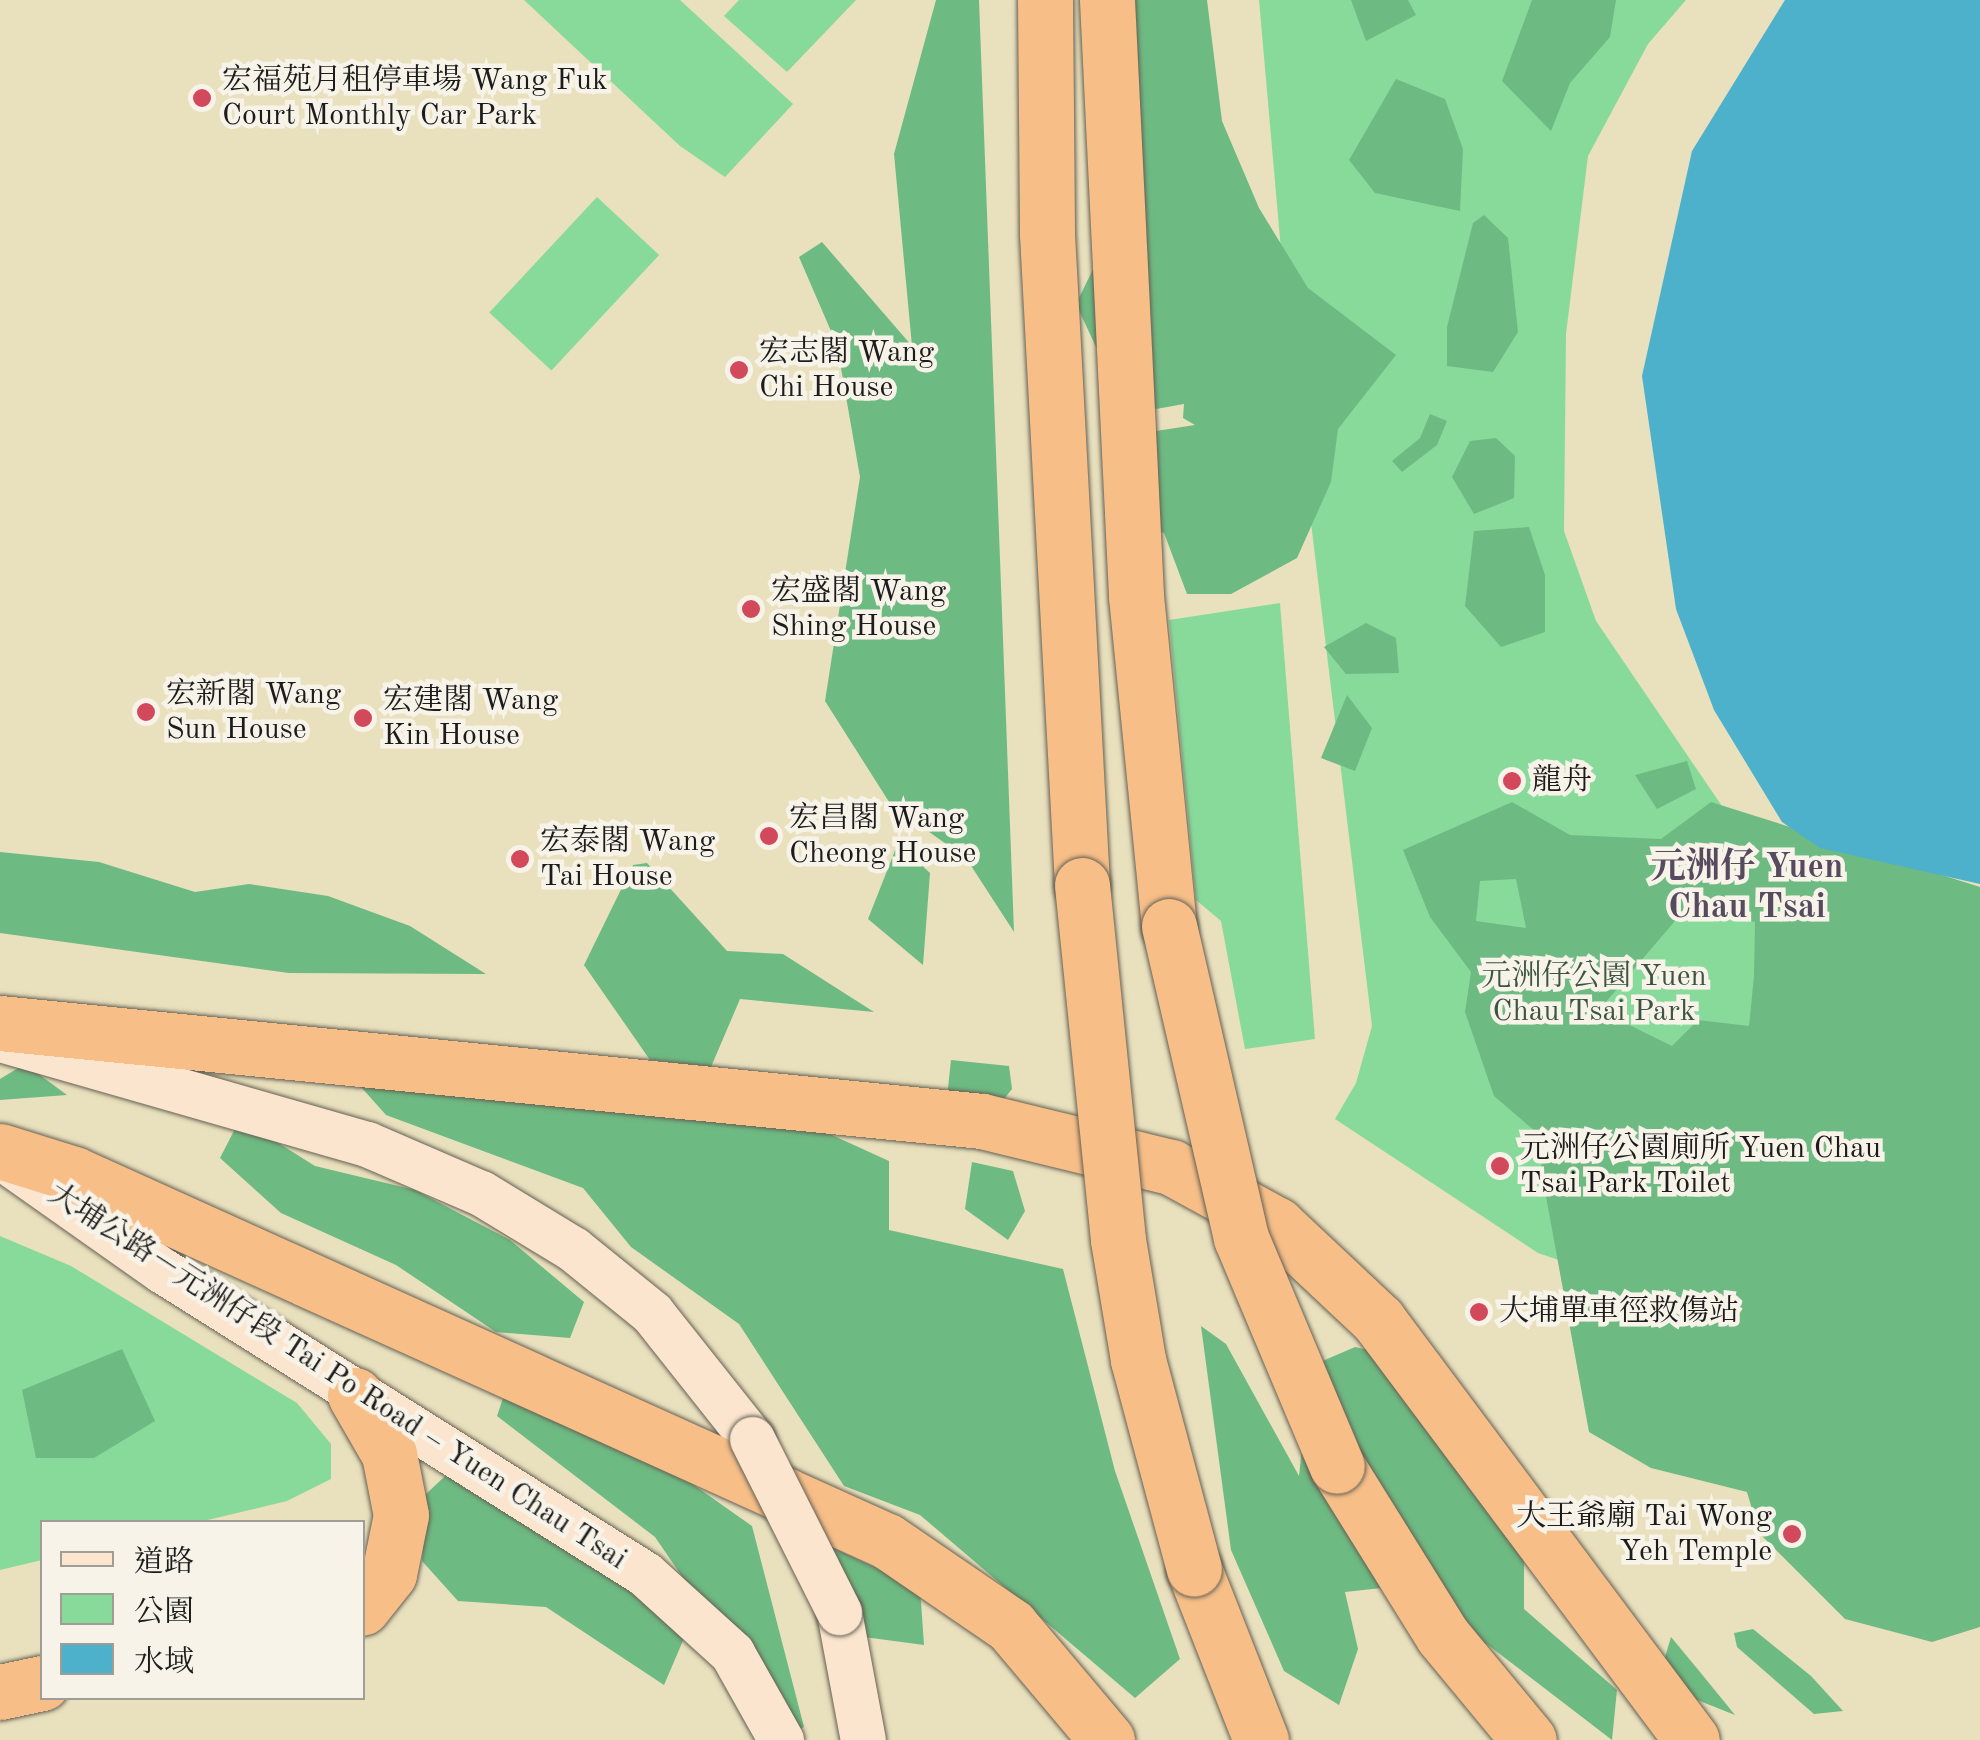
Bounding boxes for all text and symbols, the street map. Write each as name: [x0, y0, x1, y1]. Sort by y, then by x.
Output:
place label: 宏福苑月租停車場 Wang Fuk Court Monthly Car Park: [222, 63, 608, 134]
marker: 宏福苑月租停車場 Wang Fuk Court Monthly Car Park: [191, 87, 213, 109]
place label: 宏志閣 Wang Chi House: [759, 335, 934, 406]
marker: 宏志閣 Wang Chi House: [728, 359, 750, 381]
place label: 宏盛閣 Wang Shing House: [771, 574, 946, 644]
marker: 宏盛閣 Wang Shing House: [740, 598, 762, 620]
place label: 宏新閣 Wang Sun House: [166, 677, 341, 748]
place label: 宏建閣 Wang Kin House: [383, 683, 558, 754]
marker: 宏新閣 Wang Sun House: [135, 701, 157, 723]
marker: 宏建閣 Wang Kin House: [352, 707, 374, 729]
place label: 龍舟: [1532, 763, 1592, 799]
marker: 龍舟: [1501, 770, 1523, 792]
place label: 宏昌閣 Wang Cheong House: [789, 801, 976, 872]
place label: 宏泰閣 Wang Tai House: [540, 824, 715, 894]
marker: 宏昌閣 Wang Cheong House: [758, 825, 780, 847]
district label: 元洲仔 Yuen Chau Tsai: [1650, 847, 1844, 929]
marker: 宏泰閣 Wang Tai House: [509, 848, 531, 870]
park label: 元洲仔公園 Yuen Chau Tsai Park: [1481, 959, 1707, 1030]
place label: 元洲仔公園廁所 Yuen Chau Tsai Park Toilet: [1520, 1131, 1881, 1202]
marker: 元洲仔公園廁所 Yuen Chau Tsai Park Toilet: [1489, 1155, 1511, 1177]
street label: 大埔公路－元洲仔段 Tai Po Road – Yuen Chau Tsai: [41, 1176, 633, 1578]
place label: 大埔單車徑救傷站: [1499, 1294, 1739, 1330]
marker: 大埔單車徑救傷站: [1468, 1301, 1490, 1323]
place label: 大王爺廟 Tai Wong Yeh Temple: [1516, 1499, 1772, 1570]
legend: [40, 1520, 365, 1700]
marker: 大王爺廟 Tai Wong Yeh Temple: [1781, 1523, 1803, 1545]
text: 道路: [134, 1548, 194, 1578]
text: 公園: [134, 1598, 194, 1628]
text: 水域: [134, 1648, 194, 1678]

